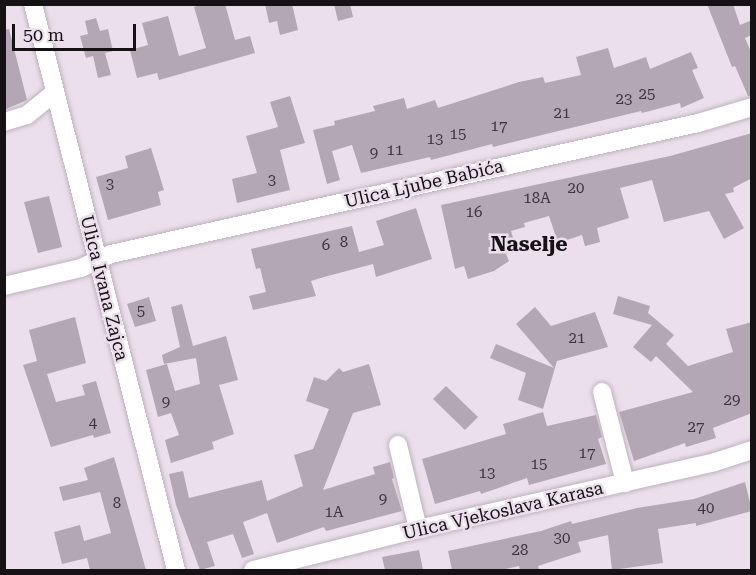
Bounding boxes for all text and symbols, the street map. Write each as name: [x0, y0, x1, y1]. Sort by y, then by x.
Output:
scale bar: [15, 12, 140, 50]
text: 50 m: [23, 24, 64, 45]
house number: 25: [639, 86, 655, 104]
house number: 23: [616, 91, 632, 109]
house number: 21: [554, 105, 570, 123]
house number: 17: [491, 118, 507, 136]
house number: 15: [450, 126, 466, 144]
house number: 13: [427, 131, 443, 149]
house number: 11: [387, 142, 403, 160]
house number: 9: [370, 145, 378, 163]
street label: Ulica Ljube Babića: [342, 155, 506, 213]
house number: 3: [268, 172, 276, 190]
house number: 3: [106, 176, 114, 194]
house number: 20: [568, 180, 584, 198]
house number: 18A: [523, 190, 551, 208]
house number: 16: [466, 204, 482, 222]
street label: Ulica Ivana Zajca: [76, 213, 132, 363]
district label: Naselje: [490, 231, 568, 257]
house number: 8: [340, 234, 348, 252]
house number: 6: [322, 237, 330, 255]
house number: 5: [137, 303, 145, 321]
house number: 21: [569, 330, 585, 348]
house number: 29: [724, 392, 740, 410]
house number: 9: [162, 394, 170, 412]
house number: 4: [89, 415, 97, 433]
house number: 27: [688, 419, 704, 437]
house number: 17: [579, 445, 595, 463]
house number: 15: [531, 456, 547, 474]
house number: 13: [479, 465, 495, 483]
street label: Ulica Vjekoslava Karasa: [401, 477, 605, 545]
house number: 9: [379, 491, 387, 509]
house number: 8: [113, 495, 121, 513]
house number: 40: [698, 500, 714, 518]
house number: 1A: [325, 504, 343, 522]
house number: 30: [554, 530, 570, 548]
house number: 28: [512, 542, 528, 560]

